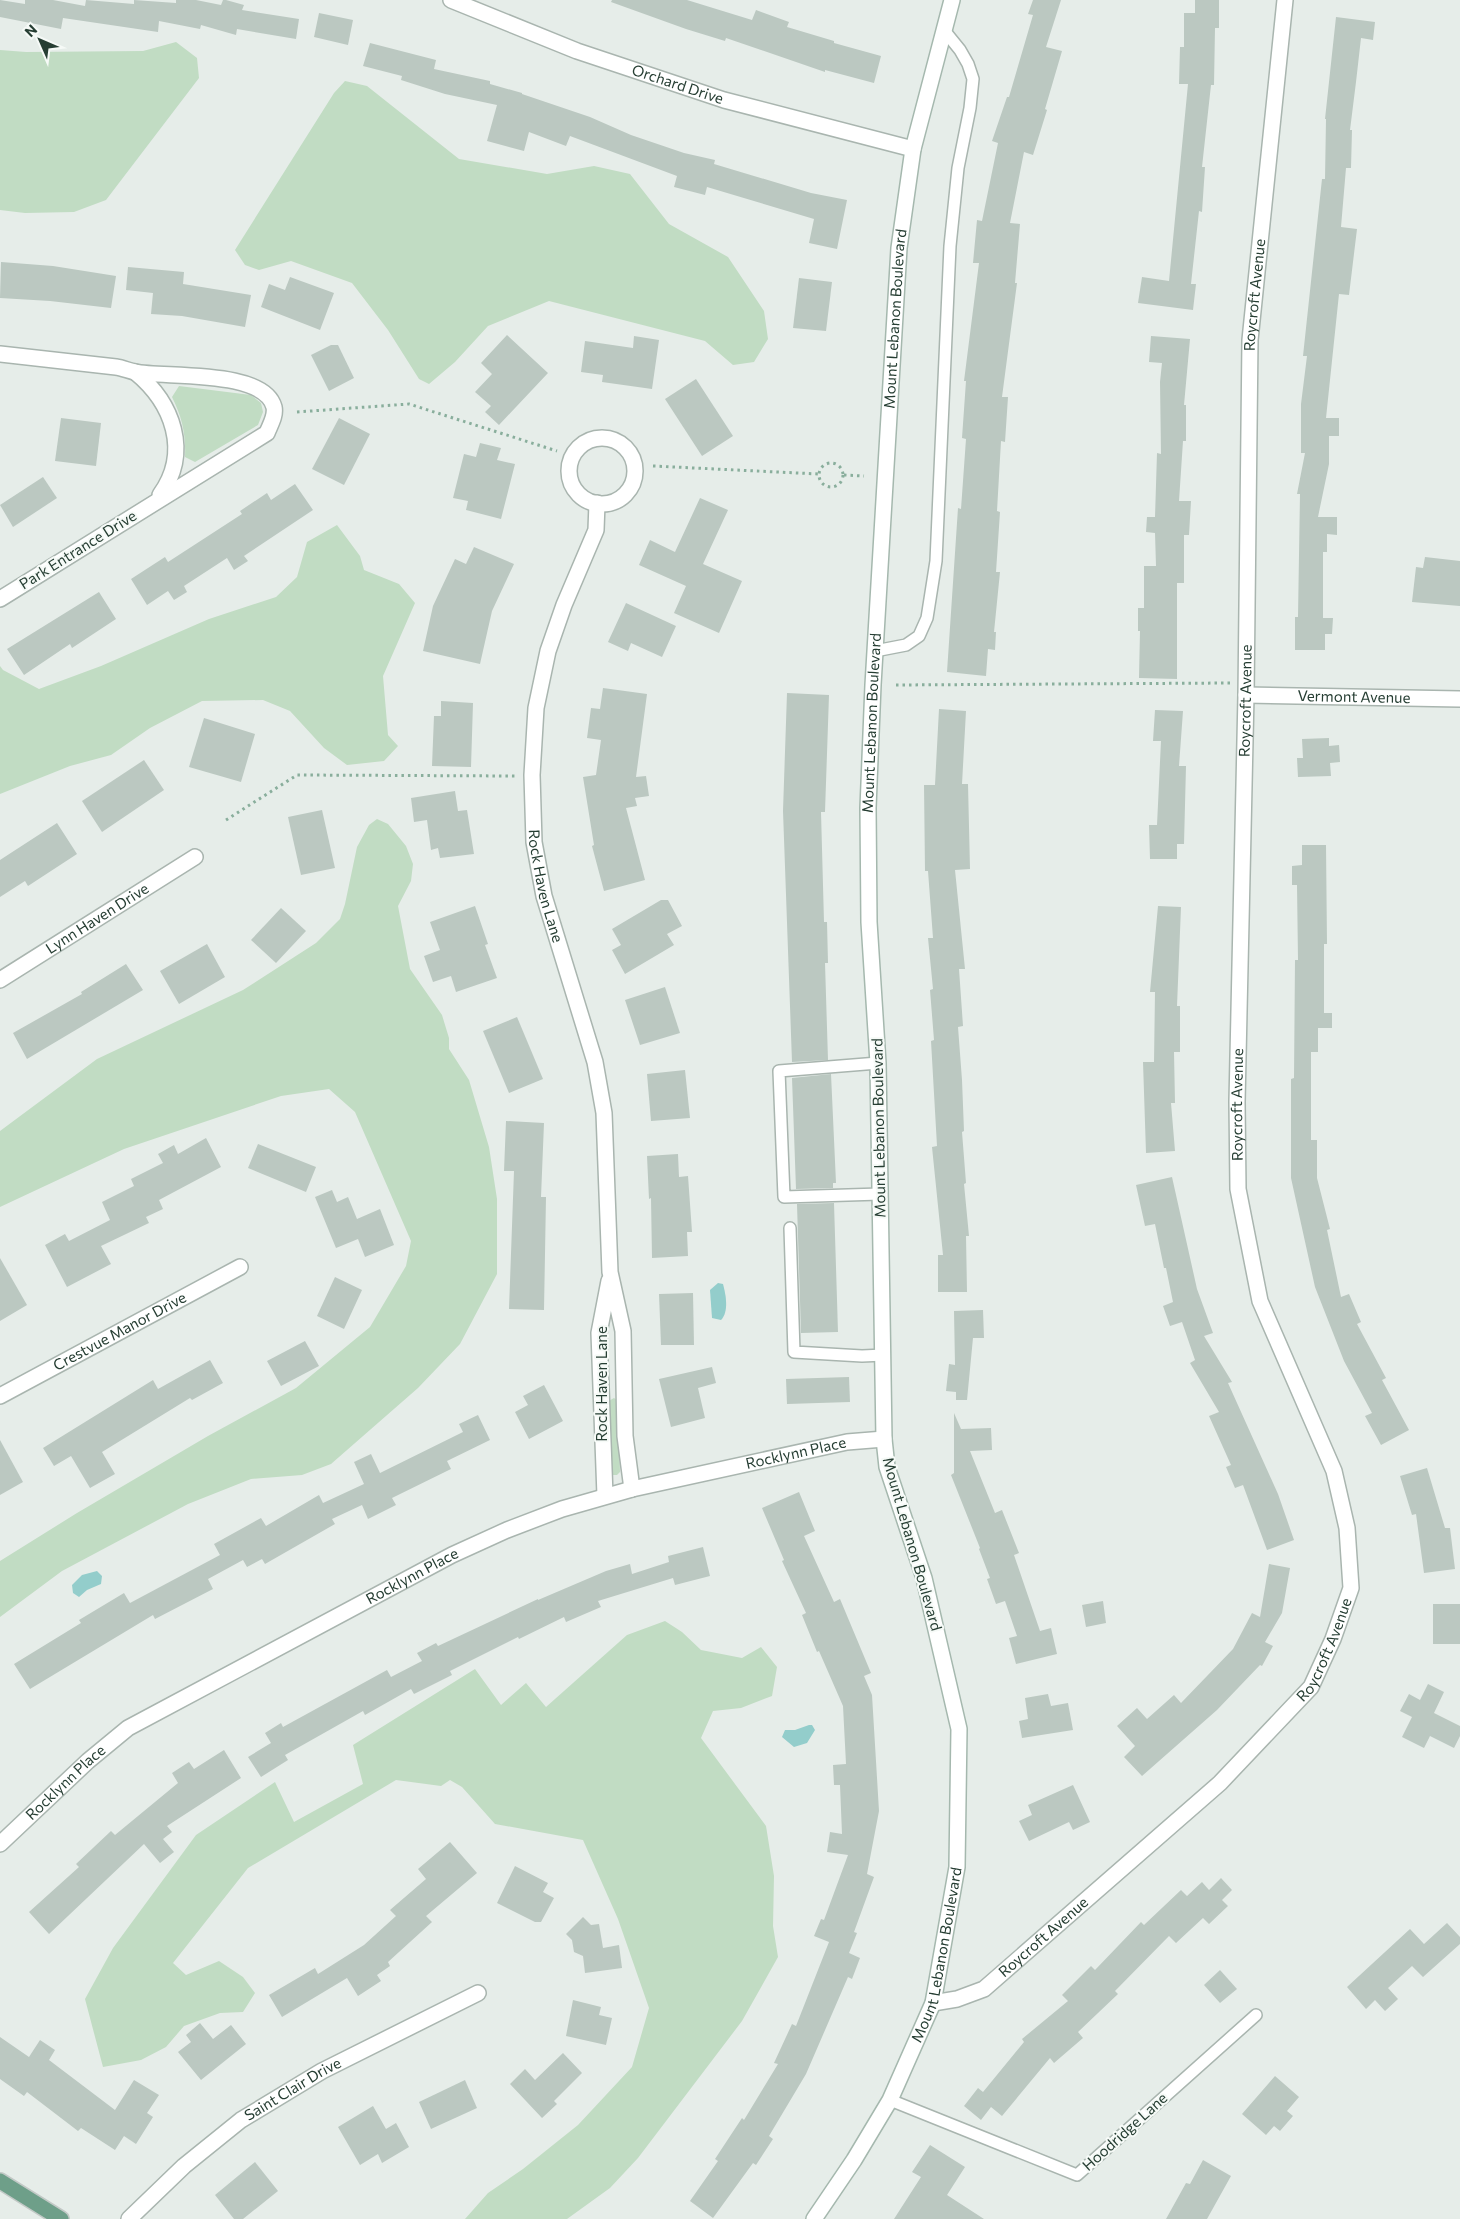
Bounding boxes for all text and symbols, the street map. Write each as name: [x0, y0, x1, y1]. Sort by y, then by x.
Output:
north arrow: [15, 15, 65, 65]
text: N: [21, 21, 40, 40]
street label: Orchard Drive: [630, 60, 726, 107]
street label: Mount Lebanon Boulevard: [879, 228, 910, 409]
street label: Roycroft Avenue: [1240, 238, 1268, 351]
street label: Park Entrance Drive: [16, 506, 139, 592]
street label: Mount Lebanon Boulevard: [858, 633, 884, 813]
street label: Roycroft Avenue: [1235, 644, 1255, 757]
street label: Vermont Avenue: [1297, 686, 1411, 706]
street label: Rock Haven Lane: [526, 829, 568, 945]
street label: Lynn Haven Drive: [42, 879, 152, 957]
street label: Mount Lebanon Boulevard: [867, 1038, 889, 1218]
street label: Roycroft Avenue: [1227, 1048, 1246, 1161]
street label: Crestvue Manor Drive: [50, 1288, 189, 1374]
street label: Rock Haven Lane: [592, 1326, 610, 1442]
street label: Rocklynn Place: [744, 1432, 848, 1472]
street label: Mount Lebanon Boulevard: [880, 1455, 946, 1633]
street label: Rocklynn Place: [362, 1543, 461, 1607]
street label: Roycroft Avenue: [1292, 1595, 1355, 1705]
street label: Rocklynn Place: [21, 1740, 109, 1823]
street label: Mount Lebanon Boulevard: [907, 1866, 965, 2045]
street label: Roycroft Avenue: [994, 1892, 1091, 1980]
street label: Saint Clair Drive: [241, 2053, 344, 2124]
street label: Hoodridge Lane: [1078, 2088, 1171, 2174]

